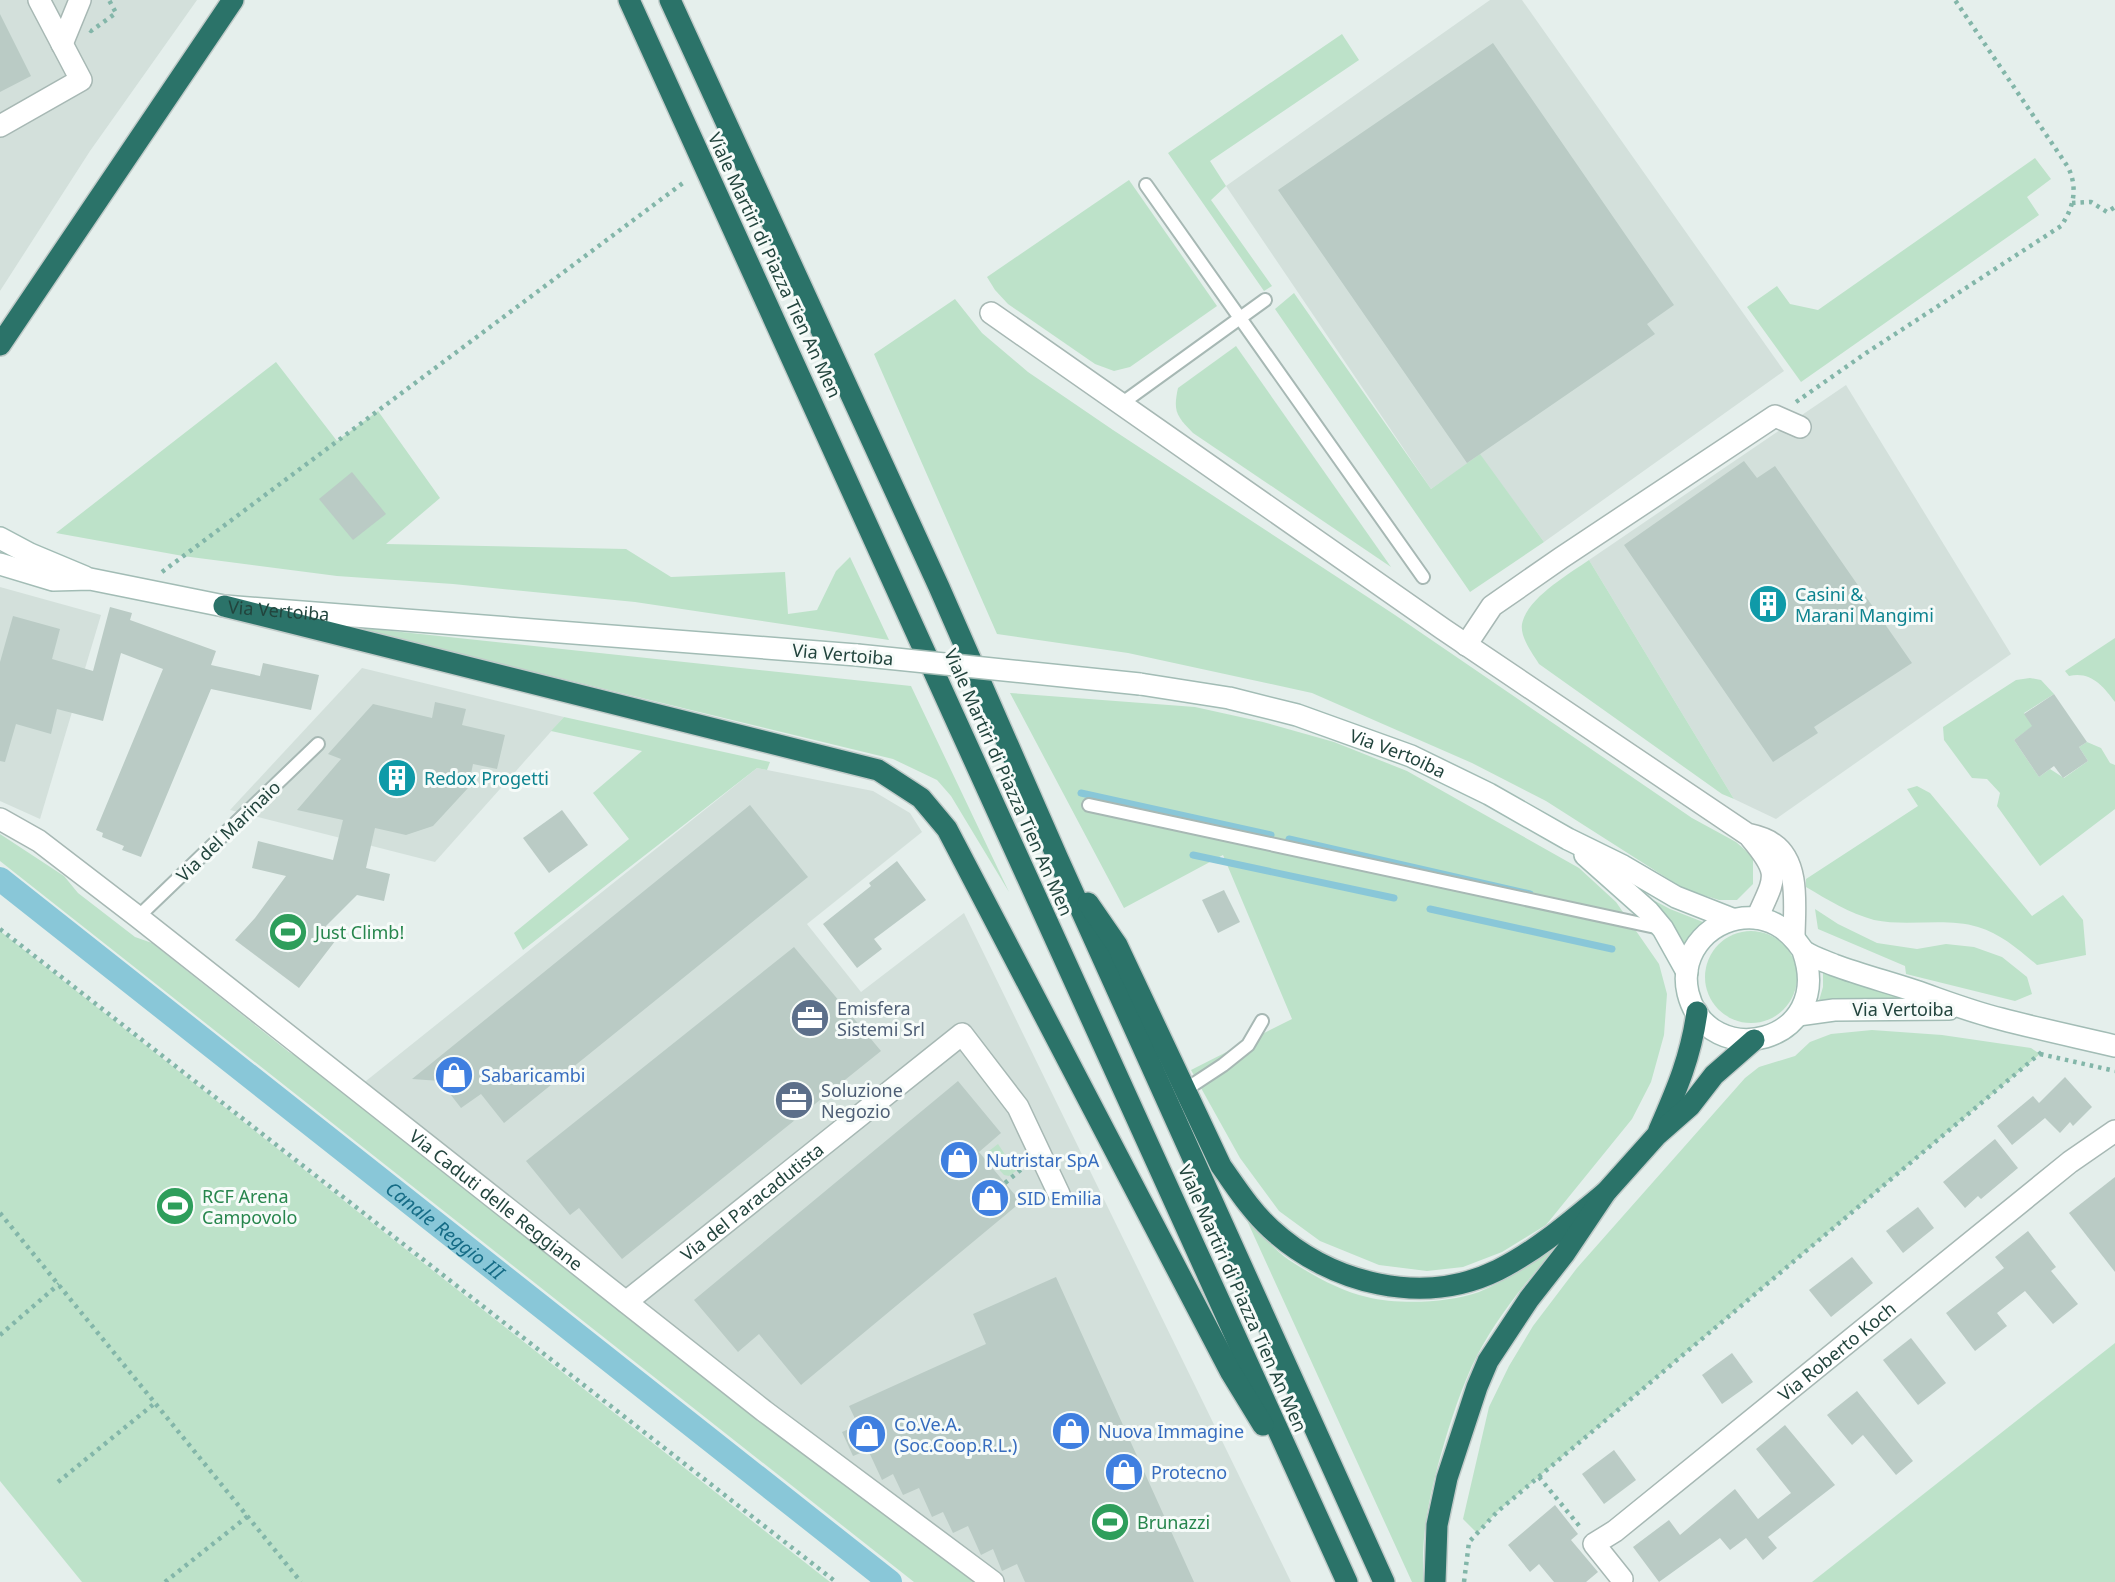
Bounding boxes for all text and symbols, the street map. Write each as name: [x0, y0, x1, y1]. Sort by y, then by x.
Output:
street label: Viale Martiri di Piazza Tien An Men: [703, 129, 847, 401]
place label: Casini & Marani Mangimi: [1795, 582, 1934, 627]
building icon: Casini & Marani Mangimi: [1747, 583, 1789, 625]
street label: Via Vertoiba: [227, 594, 330, 626]
street label: Via Vertoiba: [791, 638, 895, 670]
street label: Viale Martiri di Piazza Tien An Men: [939, 645, 1079, 919]
street label: Via Vertoiba: [1347, 723, 1450, 783]
building icon: Redox Progetti: [376, 757, 418, 799]
place label: Redox Progetti: [424, 766, 549, 790]
street label: Via del Marinaio: [171, 775, 285, 887]
sports icon: Just Climb!: [267, 911, 309, 953]
place label: Just Climb!: [313, 920, 404, 944]
place label: Emisfera Sistemi Srl: [837, 996, 925, 1041]
office icon: Emisfera Sistemi Srl: [789, 997, 831, 1039]
street label: Via Vertoiba: [1852, 997, 1954, 1021]
shop icon: Sabaricambi: [433, 1054, 475, 1096]
place label: Sabaricambi: [481, 1063, 586, 1087]
place label: Soluzione Negozio: [821, 1078, 903, 1123]
office icon: Soluzione Negozio: [773, 1079, 815, 1121]
street label: Via Caduti delle Reggiane: [405, 1124, 588, 1276]
street label: Via del Paracadutista: [675, 1137, 828, 1266]
shop icon: Nutristar SpA: [938, 1139, 980, 1181]
place label: Nutristar SpA: [986, 1148, 1100, 1172]
street label: Viale Martiri di Piazza Tien An Men: [1173, 1161, 1313, 1435]
water label: Canale Reggio III: [380, 1175, 511, 1287]
shop icon: SID Emilia: [969, 1177, 1011, 1219]
place label: RCF Arena Campovolo: [202, 1184, 297, 1229]
sports icon: RCF Arena Campovolo: [154, 1185, 196, 1227]
place label: SID Emilia: [1017, 1186, 1102, 1210]
street label: Via Roberto Koch: [1773, 1296, 1901, 1406]
shop icon: Nuova Immagine: [1050, 1410, 1092, 1452]
place label: Co.Ve.A. (Soc.Coop.R.L.): [894, 1412, 1017, 1457]
shop icon: Co.Ve.A. (Soc.Coop.R.L.): [846, 1413, 888, 1455]
place label: Nuova Immagine: [1098, 1419, 1244, 1443]
shop icon: Protecno: [1103, 1451, 1145, 1493]
place label: Protecno: [1151, 1460, 1227, 1484]
sports icon: Brunazzi: [1089, 1501, 1131, 1543]
place label: Brunazzi: [1137, 1510, 1210, 1534]

